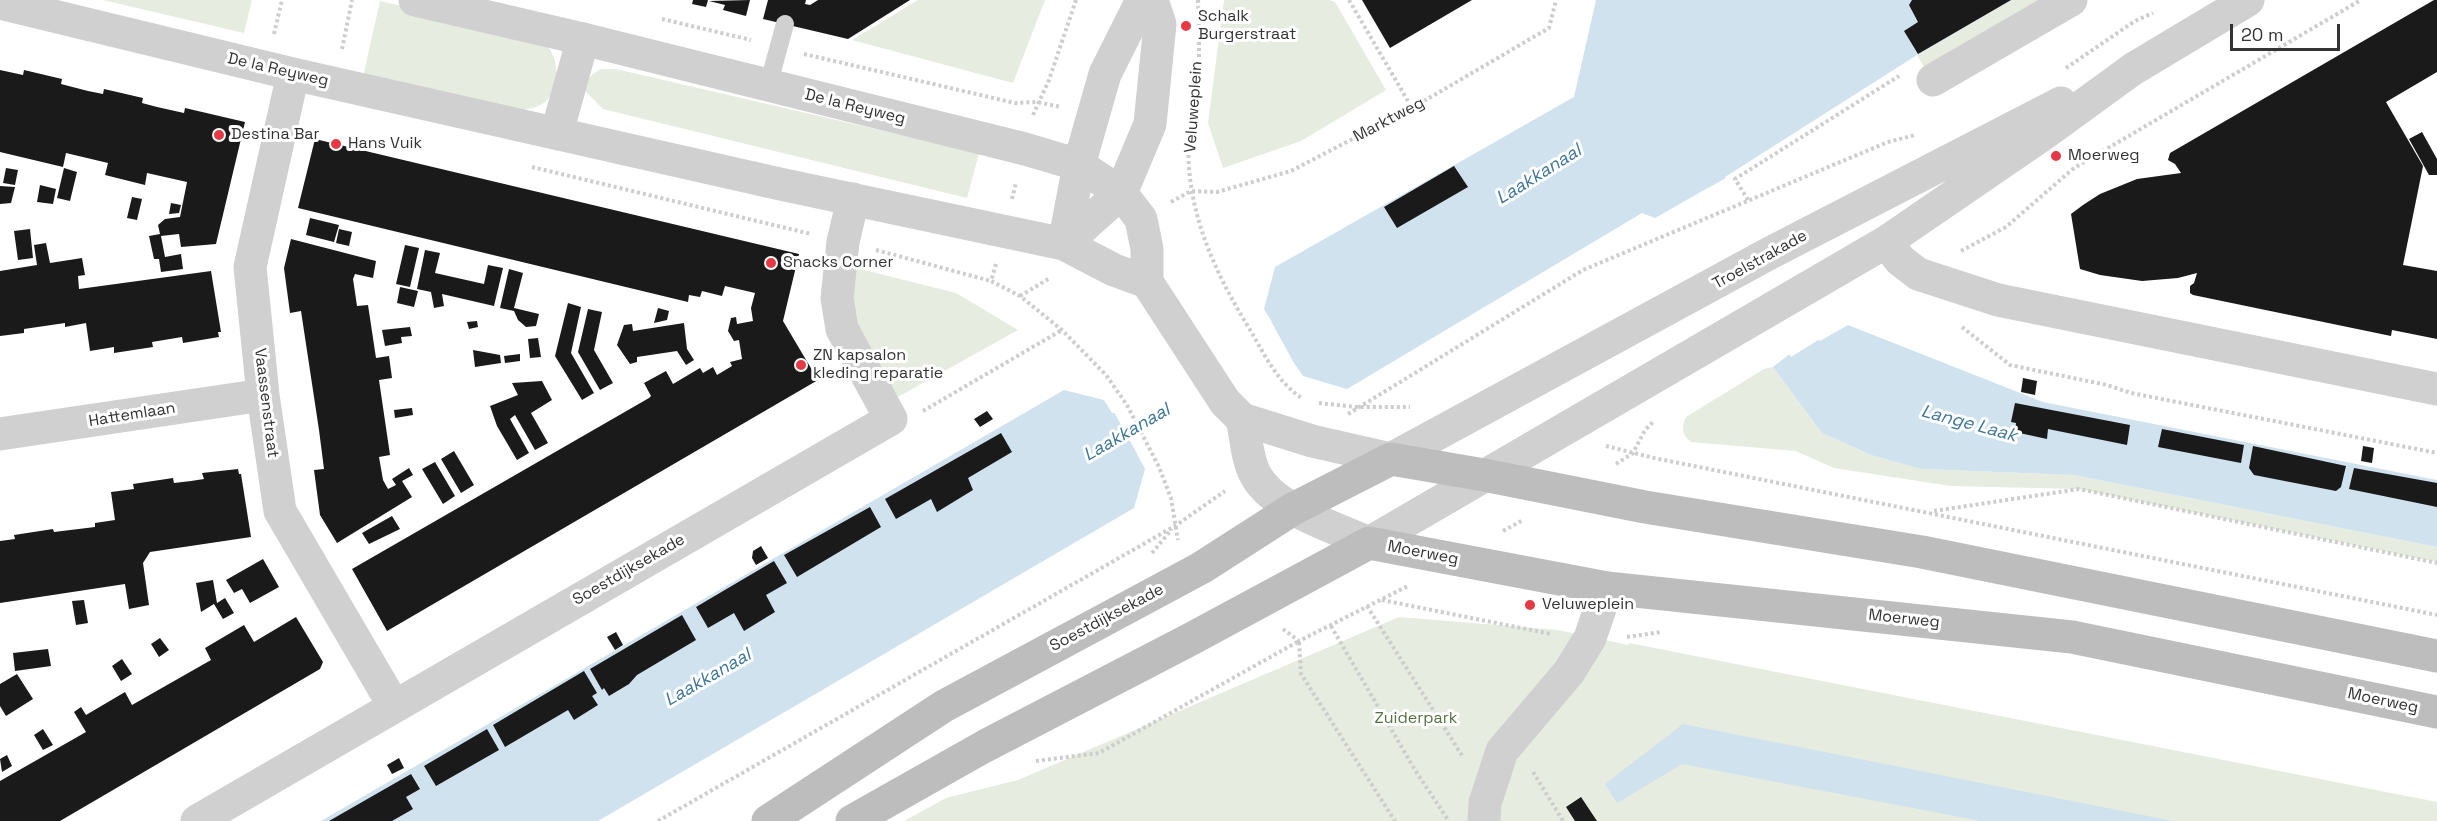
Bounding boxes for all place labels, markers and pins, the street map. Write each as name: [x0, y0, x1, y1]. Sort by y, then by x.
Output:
place label: Schalk Burgerstraat: [1198, 7, 1296, 45]
marker: Schalk Burgerstraat: [1179, 19, 1193, 33]
place label: Destina Bar: [231, 125, 320, 145]
marker: Destina Bar: [212, 128, 226, 142]
place label: Hans Vuik: [348, 134, 422, 154]
marker: Hans Vuik: [329, 137, 343, 151]
place label: Moerweg: [2068, 146, 2140, 166]
marker: Moerweg: [2049, 149, 2063, 163]
place label: Snacks Corner: [783, 253, 894, 273]
marker: Snacks Corner: [764, 256, 778, 270]
place label: ZN kapsalon kleding reparatie: [813, 346, 943, 384]
marker: ZN kapsalon kleding reparatie: [794, 358, 808, 372]
place label: Veluweplein: [1542, 595, 1634, 615]
marker: Veluweplein: [1523, 598, 1537, 612]

